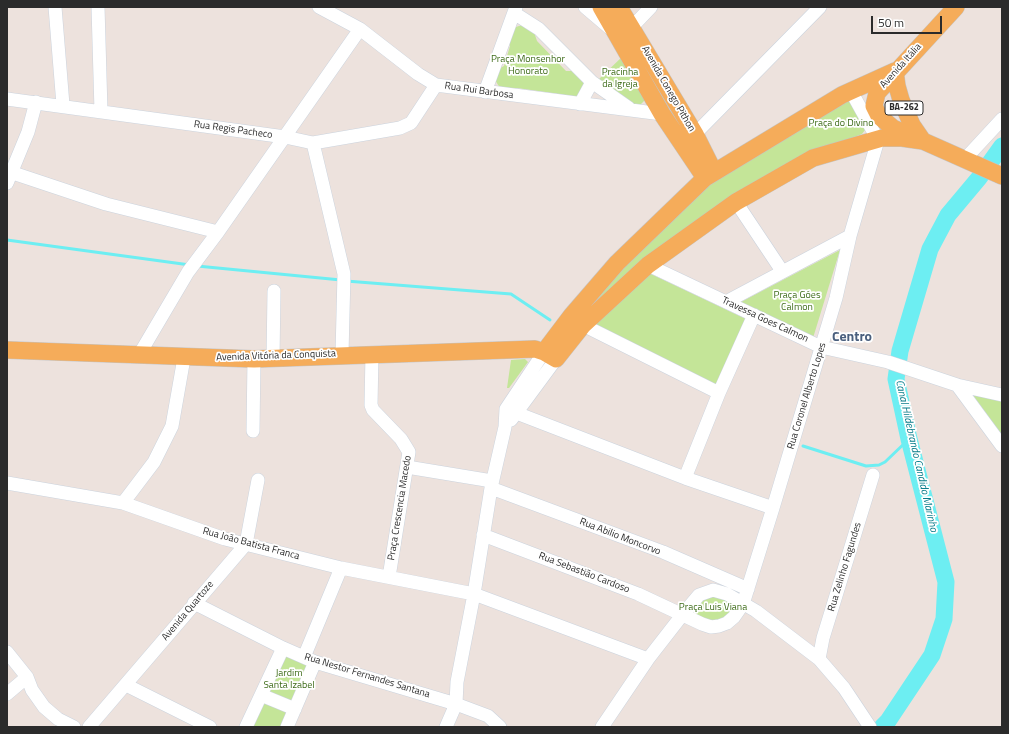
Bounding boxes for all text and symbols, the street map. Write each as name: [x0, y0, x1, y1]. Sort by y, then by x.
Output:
scale bar: [873, 8, 944, 34]
text: 50 m: [878, 13, 904, 32]
street label: Avenida Itália: [878, 41, 924, 91]
street label: Avenida Conego Pithon: [639, 44, 697, 134]
park label: Praça Monsenhor Honorato: [491, 54, 565, 78]
park label: Pracinha da Igreja: [602, 67, 638, 90]
street label: Rua Rui Barbosa: [444, 80, 514, 102]
road number: BA-262: [885, 101, 923, 115]
park label: Praça do Divino: [808, 118, 874, 130]
street label: Rua Regis Pacheco: [193, 119, 273, 141]
park label: Praça Góes Calmon: [773, 290, 821, 314]
street label: Travessa Goes Calmon: [720, 295, 810, 345]
district label: Centro: [832, 330, 872, 346]
street label: Rua Coronel Alberto Lopes: [785, 341, 829, 451]
street label: Avenida Vitória da Conquista: [216, 348, 336, 364]
water label: Canal Hildebrando Candido Marinho: [892, 379, 940, 533]
street label: Praça Crescencia Macedo: [386, 455, 414, 561]
street label: Rua Abilio Moncorvo: [578, 516, 662, 558]
street label: Rua Zelinho Fagundes: [826, 521, 864, 613]
street label: Rua João Batista Franca: [201, 525, 301, 563]
street label: Rua Sebastião Cardoso: [537, 550, 631, 596]
street label: Avenida Quartoze: [160, 579, 216, 643]
park label: Praça Luis Viana: [679, 602, 747, 614]
street label: Rua Nestor Fernandes Santana: [303, 651, 431, 701]
park label: Jardim Santa Izabel: [263, 668, 315, 692]

